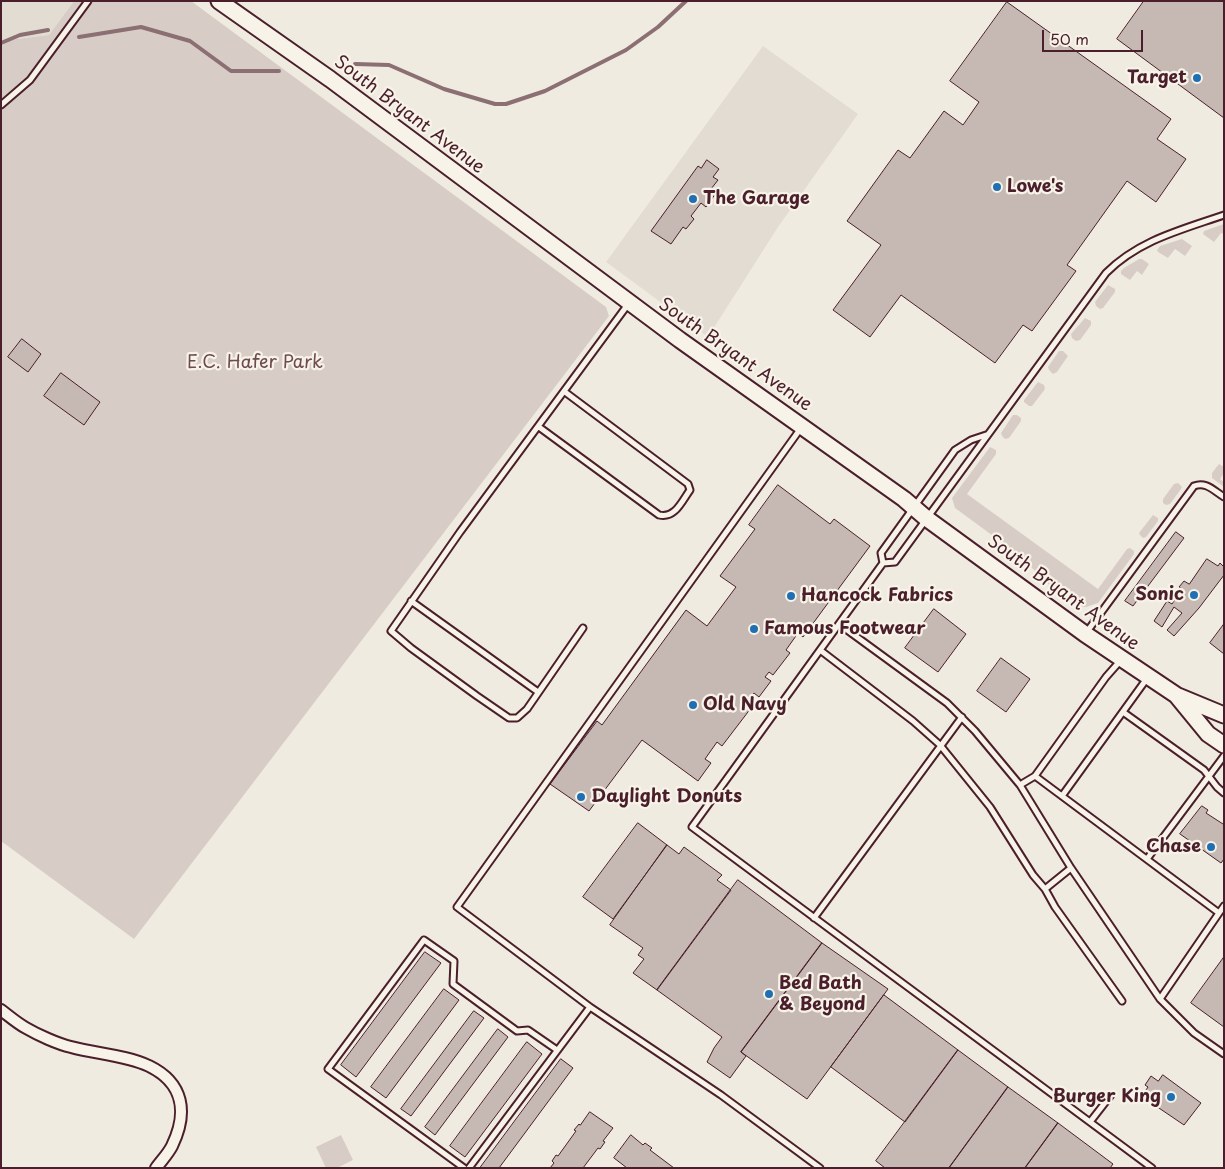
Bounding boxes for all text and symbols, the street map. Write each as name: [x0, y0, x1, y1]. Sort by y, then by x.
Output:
scale bar: [1045, 20, 1146, 52]
text: 50 m: [1050, 27, 1089, 50]
street label: South Bryant Avenue: [330, 52, 488, 178]
place label: Target: [1127, 67, 1187, 89]
marker: Target: [1191, 72, 1203, 84]
place label: Lowe's: [1007, 176, 1063, 198]
marker: Lowe's: [991, 181, 1003, 193]
place label: The Garage: [703, 188, 810, 210]
marker: The Garage: [687, 193, 699, 205]
street label: South Bryant Avenue: [654, 294, 816, 416]
park label: E.C. Hafer Park: [187, 352, 323, 374]
street label: South Bryant Avenue: [983, 531, 1143, 655]
place label: Sonic: [1135, 584, 1184, 606]
place label: Hancock Fabrics: [801, 585, 953, 607]
marker: Sonic: [1188, 589, 1200, 601]
marker: Hancock Fabrics: [785, 590, 797, 602]
place label: Famous Footwear: [764, 618, 926, 640]
marker: Famous Footwear: [748, 623, 760, 635]
place label: Old Navy: [703, 694, 787, 716]
marker: Old Navy: [687, 699, 699, 711]
place label: Daylight Donuts: [591, 786, 742, 808]
marker: Daylight Donuts: [575, 791, 587, 803]
place label: Chase: [1146, 836, 1201, 858]
marker: Chase: [1205, 841, 1217, 853]
place label: Bed Bath & Beyond: [779, 973, 865, 1016]
marker: Bed Bath & Beyond: [763, 988, 775, 1000]
place label: Burger King: [1053, 1086, 1161, 1108]
marker: Burger King: [1165, 1091, 1177, 1103]

